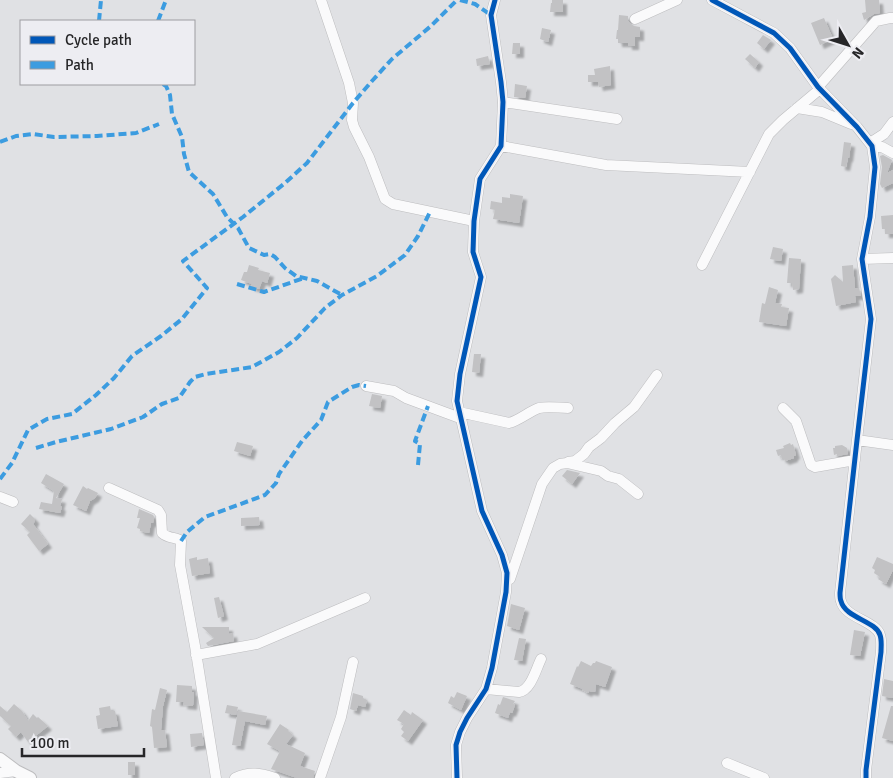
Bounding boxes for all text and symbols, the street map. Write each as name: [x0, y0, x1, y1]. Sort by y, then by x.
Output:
legend: [20, 20, 195, 85]
north arrow: [823, 20, 873, 70]
text: Cycle path: [65, 31, 132, 49]
text: N: [848, 44, 867, 62]
text: Path: [65, 56, 94, 74]
scale bar: [22, 726, 145, 758]
text: 100 m: [30, 734, 70, 752]

